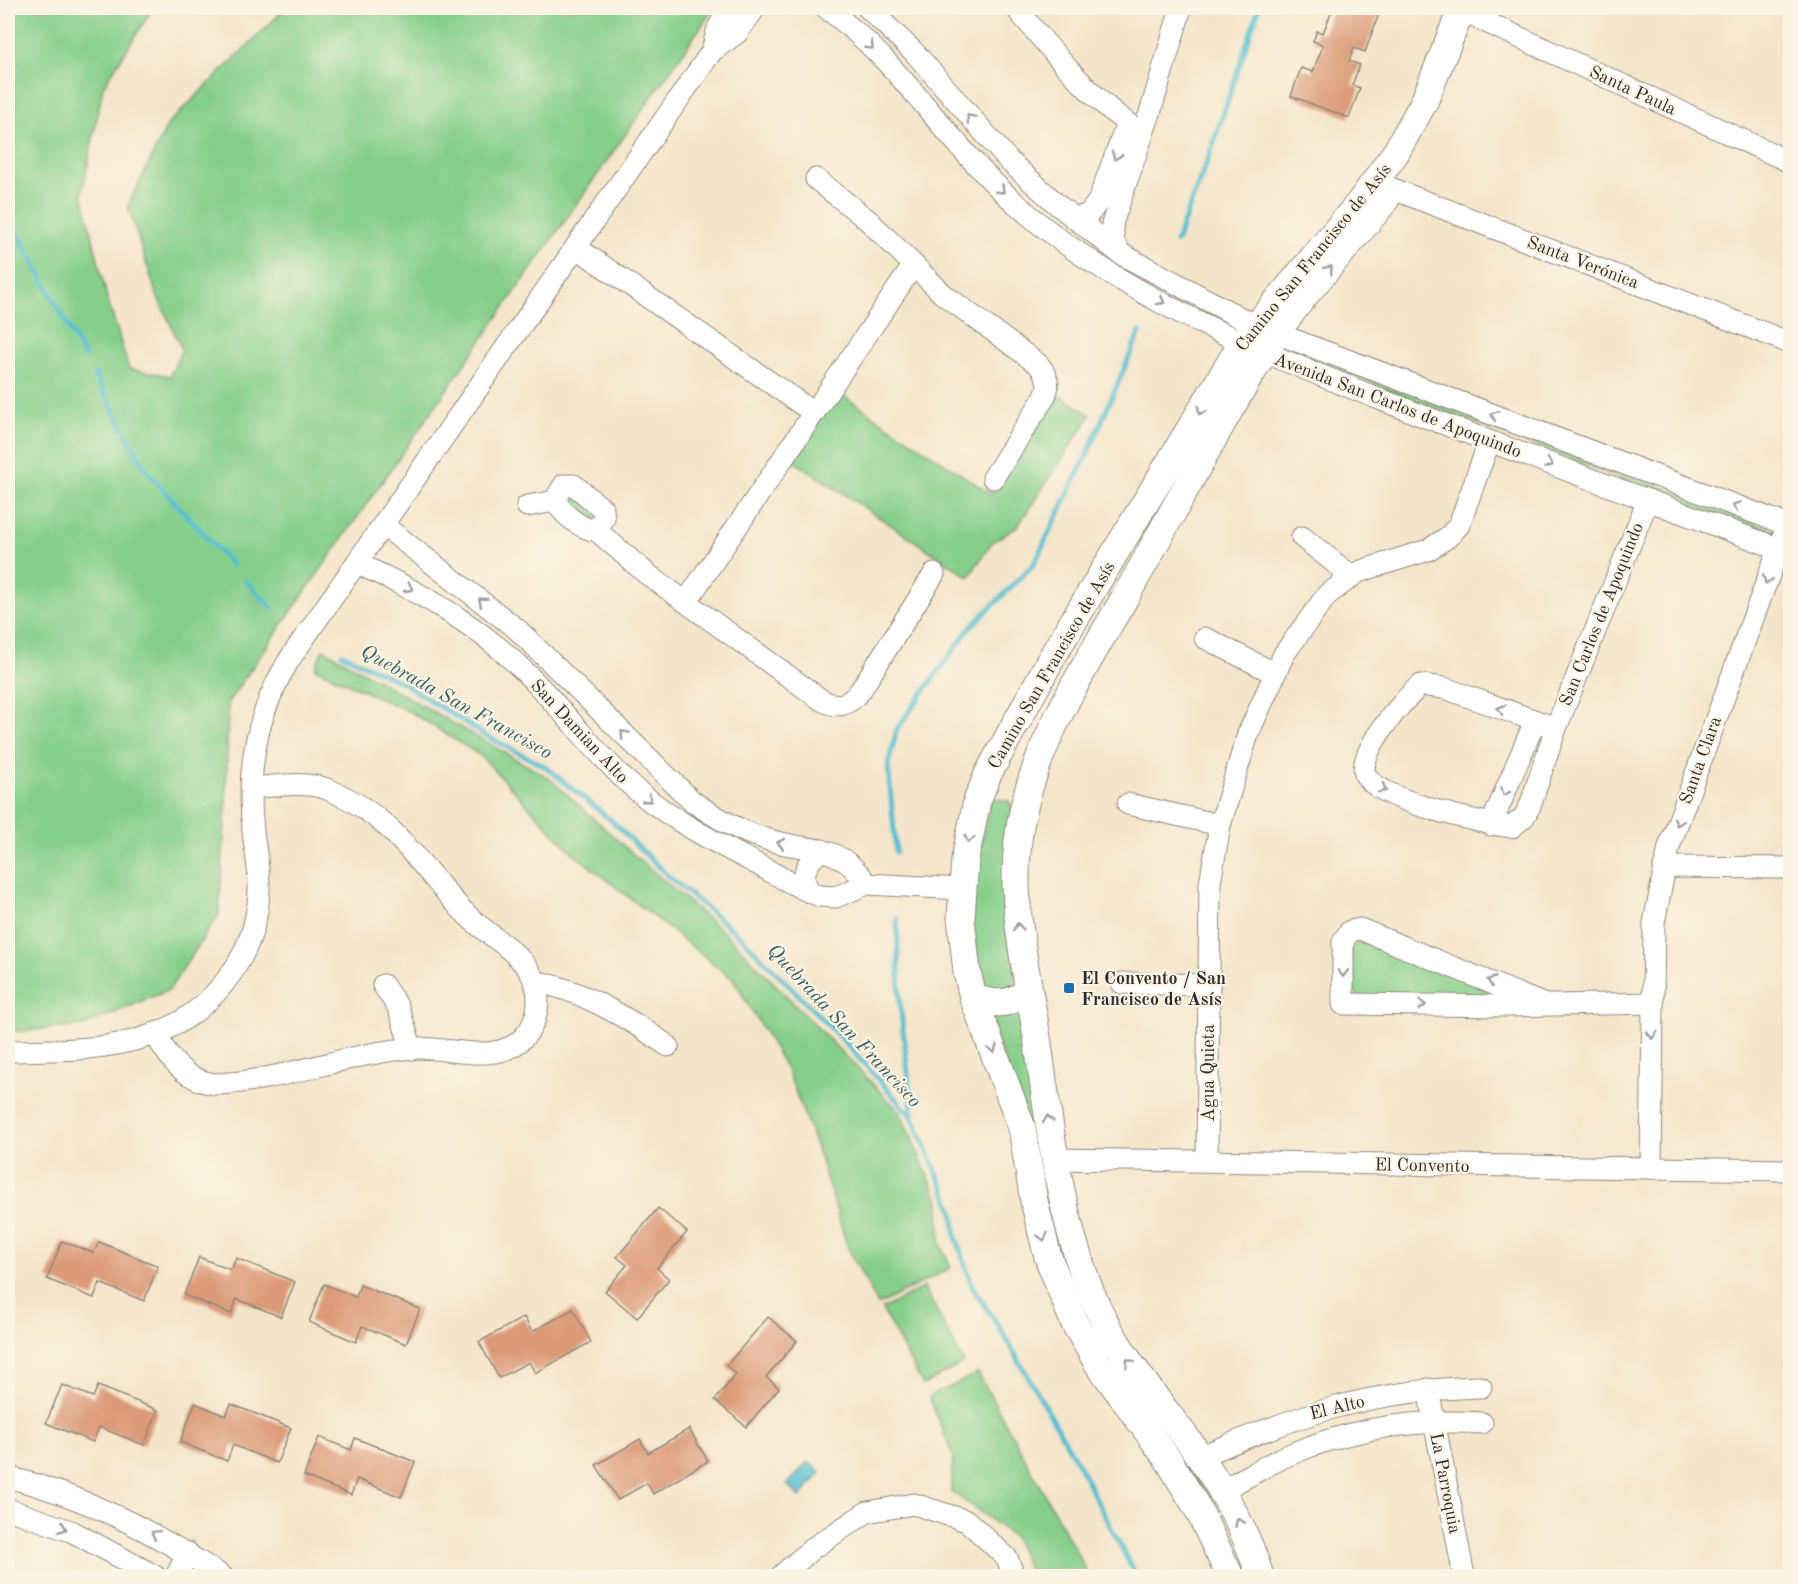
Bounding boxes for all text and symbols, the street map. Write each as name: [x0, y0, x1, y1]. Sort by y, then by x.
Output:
one-way arrow: [864, 39, 874, 50]
street label: Santa Paula: [1586, 63, 1679, 119]
one-way arrow: [967, 114, 978, 125]
one-way arrow: [1110, 150, 1123, 161]
street label: Camino San Francisco de Asís: [1233, 160, 1395, 355]
one-way arrow: [995, 183, 1005, 194]
street label: Santa Verónica: [1524, 233, 1641, 293]
one-way arrow: [1322, 265, 1333, 276]
one-way arrow: [1155, 294, 1165, 305]
street label: Avenida San Carlos de Apoquindo: [1271, 350, 1524, 462]
one-way arrow: [1196, 405, 1208, 415]
one-way arrow: [1489, 410, 1500, 423]
one-way arrow: [1543, 456, 1554, 469]
one-way arrow: [1731, 500, 1742, 513]
street label: San Carlos de Apoquindo: [1557, 520, 1647, 709]
street label: Camino San Francisco de Asís: [985, 559, 1119, 772]
one-way arrow: [1762, 574, 1774, 585]
one-way arrow: [403, 581, 413, 592]
one-way arrow: [478, 597, 489, 608]
water label: Quebrada San Francisco: [357, 642, 555, 764]
street label: San Damian Alto: [527, 676, 632, 787]
one-way arrow: [1496, 704, 1506, 716]
street label: Santa Clara: [1677, 714, 1725, 807]
one-way arrow: [621, 730, 632, 741]
one-way arrow: [1377, 781, 1388, 793]
one-way arrow: [1500, 786, 1512, 797]
one-way arrow: [641, 792, 652, 803]
one-way arrow: [1673, 816, 1686, 827]
one-way arrow: [963, 834, 976, 844]
one-way arrow: [777, 837, 787, 850]
one-way arrow: [1012, 922, 1025, 931]
water label: Quebrada San Francisco: [763, 941, 924, 1112]
one-way arrow: [1337, 968, 1349, 977]
place label: El Convento / San Francisco de Asís: [1081, 970, 1226, 1009]
one-way arrow: [1487, 976, 1498, 988]
marker: El Convento / San Francisco de Asís: [1062, 981, 1076, 995]
one-way arrow: [1418, 999, 1427, 1011]
street label: Agua Quieta: [1200, 1024, 1218, 1122]
one-way arrow: [1646, 1030, 1659, 1039]
one-way arrow: [986, 1043, 998, 1054]
one-way arrow: [1043, 1115, 1055, 1124]
street label: El Convento: [1374, 1156, 1470, 1176]
one-way arrow: [1036, 1232, 1049, 1242]
one-way arrow: [1125, 1357, 1136, 1368]
street label: El Alto: [1308, 1392, 1367, 1423]
street label: La Parroquia: [1426, 1431, 1464, 1535]
one-way arrow: [1234, 1518, 1246, 1529]
one-way arrow: [57, 1521, 68, 1533]
one-way arrow: [151, 1530, 161, 1541]

